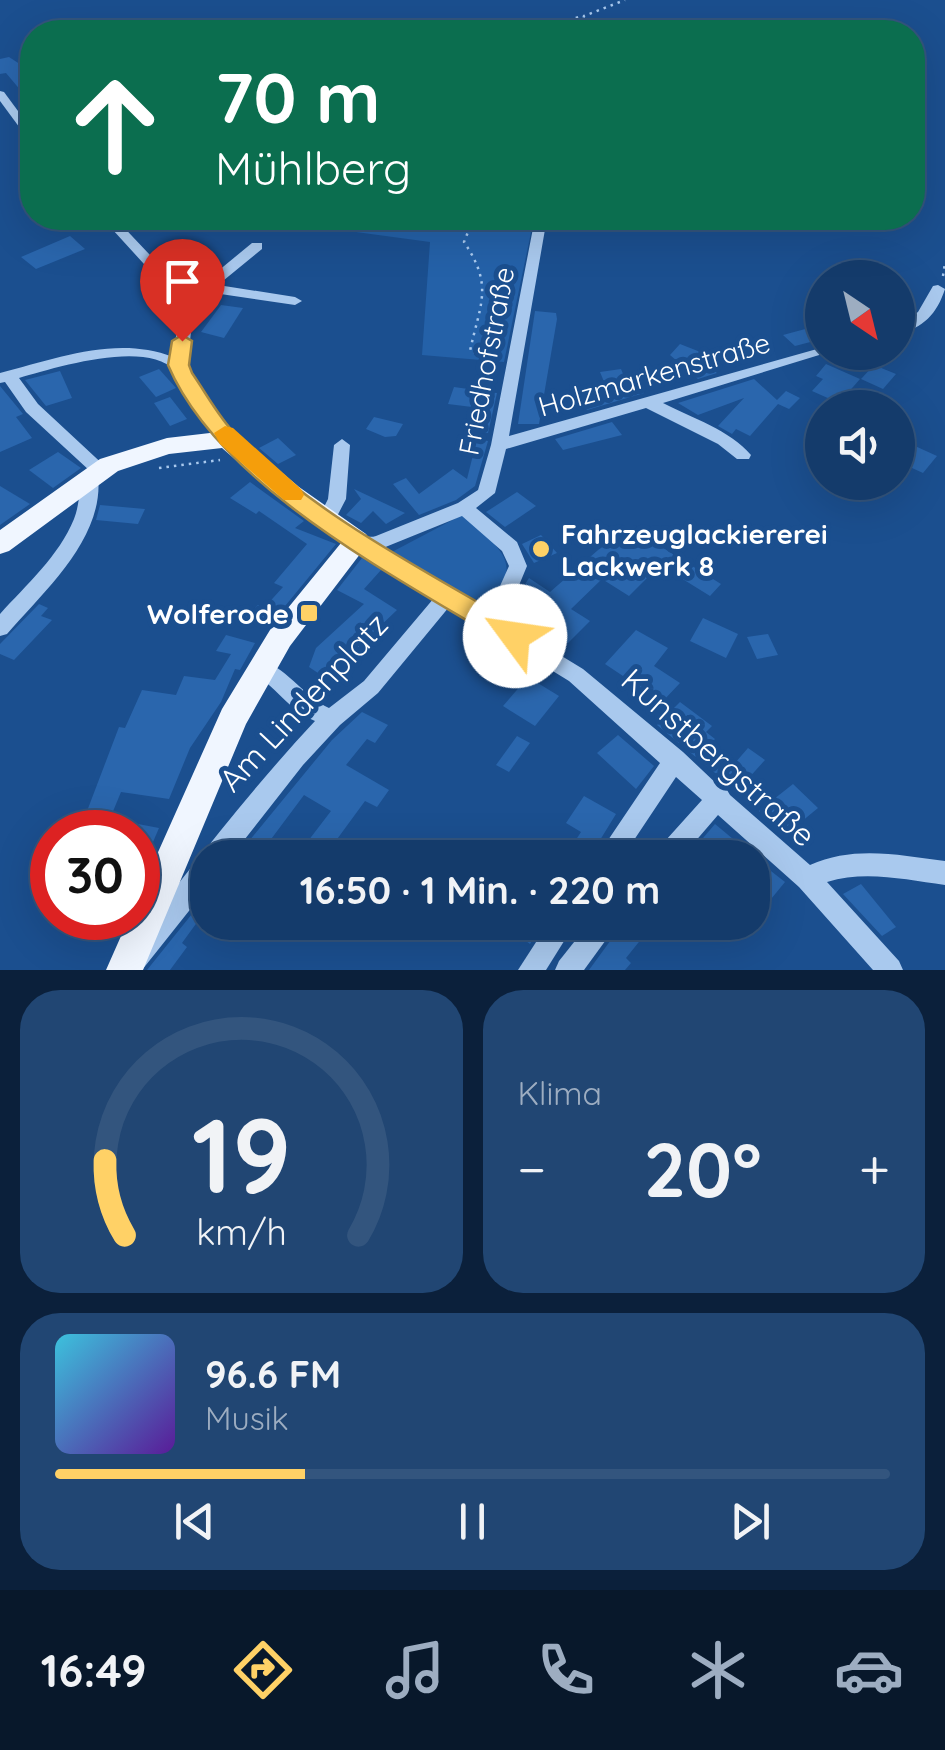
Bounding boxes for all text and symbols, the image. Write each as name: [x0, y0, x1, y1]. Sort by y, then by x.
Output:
text: 70 m: [215, 53, 381, 141]
icon: ahead: [50, 60, 180, 190]
text: Mühlberg: [215, 140, 411, 196]
pin: [140, 239, 225, 342]
icon: arrive: [155, 254, 210, 309]
north arrow: [805, 260, 915, 370]
map controls: [805, 260, 915, 500]
street label: Friedhofstraße: [451, 264, 521, 458]
street label: Holzmarkenstraße: [534, 324, 774, 424]
button: sound: [805, 390, 915, 500]
place label: Fahrzeuglackiererei Lackwerk 8: [561, 516, 828, 583]
marker: Fahrzeuglackiererei Lackwerk 8: [530, 538, 552, 560]
position arrow: [463, 584, 567, 688]
place label: Wolferode: [147, 596, 289, 631]
marker: Wolferode: [298, 602, 320, 624]
street label: Am Lindenplatz: [210, 605, 396, 799]
street label: Kunstbergstraße: [614, 659, 824, 855]
speed limit sign: 30: [30, 810, 160, 940]
text: 16:50 · 1 Min. · 220 m: [300, 866, 660, 914]
text: Klima: [518, 1073, 602, 1113]
text: 19: [191, 1089, 291, 1219]
text: 20°: [643, 1122, 762, 1216]
text: −: [518, 1134, 546, 1203]
text: +: [859, 1134, 890, 1203]
text: km/h: [196, 1209, 287, 1254]
text: 96.6 FM: [205, 1350, 341, 1398]
text: Musik: [205, 1398, 289, 1438]
icon: previous: [167, 1494, 222, 1549]
icon: pause: [445, 1494, 500, 1549]
icon: next: [723, 1494, 778, 1549]
icon: directions: [228, 1635, 298, 1705]
icon: music: [380, 1635, 450, 1705]
icon: phone: [531, 1635, 601, 1705]
icon: climate: [683, 1635, 753, 1705]
icon: car: [834, 1635, 904, 1705]
text: 16:49: [41, 1642, 147, 1698]

